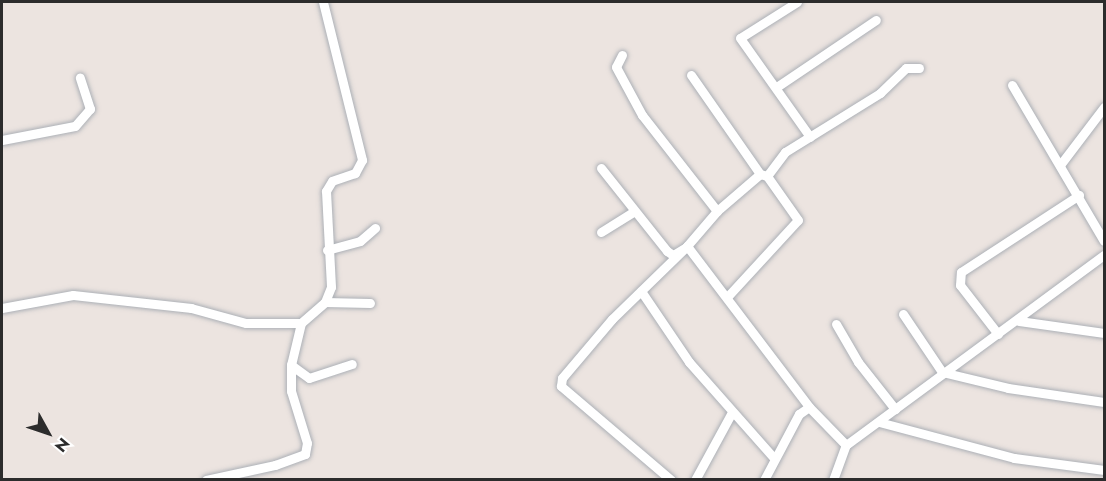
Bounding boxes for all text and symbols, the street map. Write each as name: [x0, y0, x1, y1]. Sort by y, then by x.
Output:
north arrow: [18, 403, 78, 463]
text: N: [49, 433, 75, 457]

